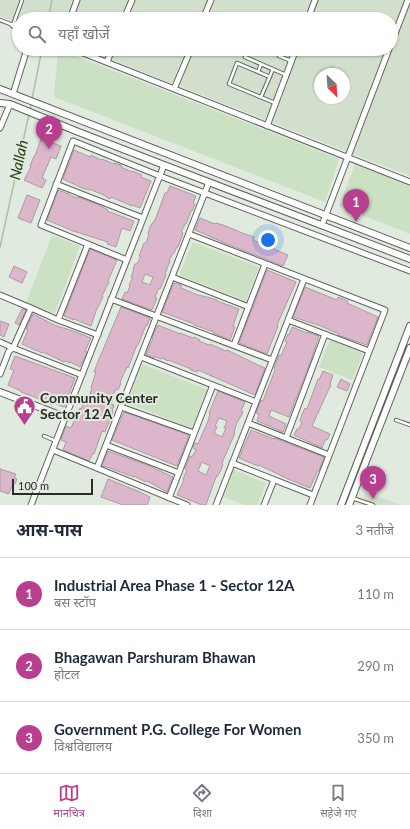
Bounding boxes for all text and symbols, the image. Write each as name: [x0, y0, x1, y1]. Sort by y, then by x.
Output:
search box: [12, 12, 398, 56]
icon: search: [26, 23, 48, 45]
text: यहाँ खोजें: [58, 24, 110, 42]
north arrow: [314, 68, 350, 104]
pin: 2: [36, 116, 62, 149]
water label: Nallah: [5, 138, 31, 181]
pin: 1: [343, 189, 369, 222]
your location: [258, 230, 278, 250]
place label: Community Center Sector 12 A: [40, 389, 159, 422]
public building icon: Community Center Sector 12 A: [12, 393, 38, 426]
pin: 3: [360, 466, 386, 499]
scale bar: [12, 477, 93, 496]
text: 100 m: [18, 479, 49, 492]
text: आस-पास: [16, 519, 82, 540]
text: 3 नतीजे: [355, 522, 394, 538]
text: Industrial Area Phase 1 - Sector 12A: [54, 576, 294, 594]
text: 1: [25, 586, 33, 602]
text: 110 m: [357, 586, 394, 602]
text: बस स्टॉप: [54, 594, 96, 610]
text: Bhagawan Parshuram Bhawan: [54, 648, 256, 666]
text: 2: [25, 658, 33, 674]
text: 290 m: [357, 658, 394, 674]
text: होटल: [54, 666, 80, 682]
text: Government P.G. College For Women: [54, 720, 301, 738]
text: 3: [25, 730, 33, 746]
text: 350 m: [357, 730, 394, 746]
text: विश्वविद्यालय: [54, 738, 112, 754]
tab: मानचित्र: [53, 782, 85, 821]
tab: दिशा: [191, 782, 213, 821]
tab: सहेजे गए: [320, 782, 357, 821]

